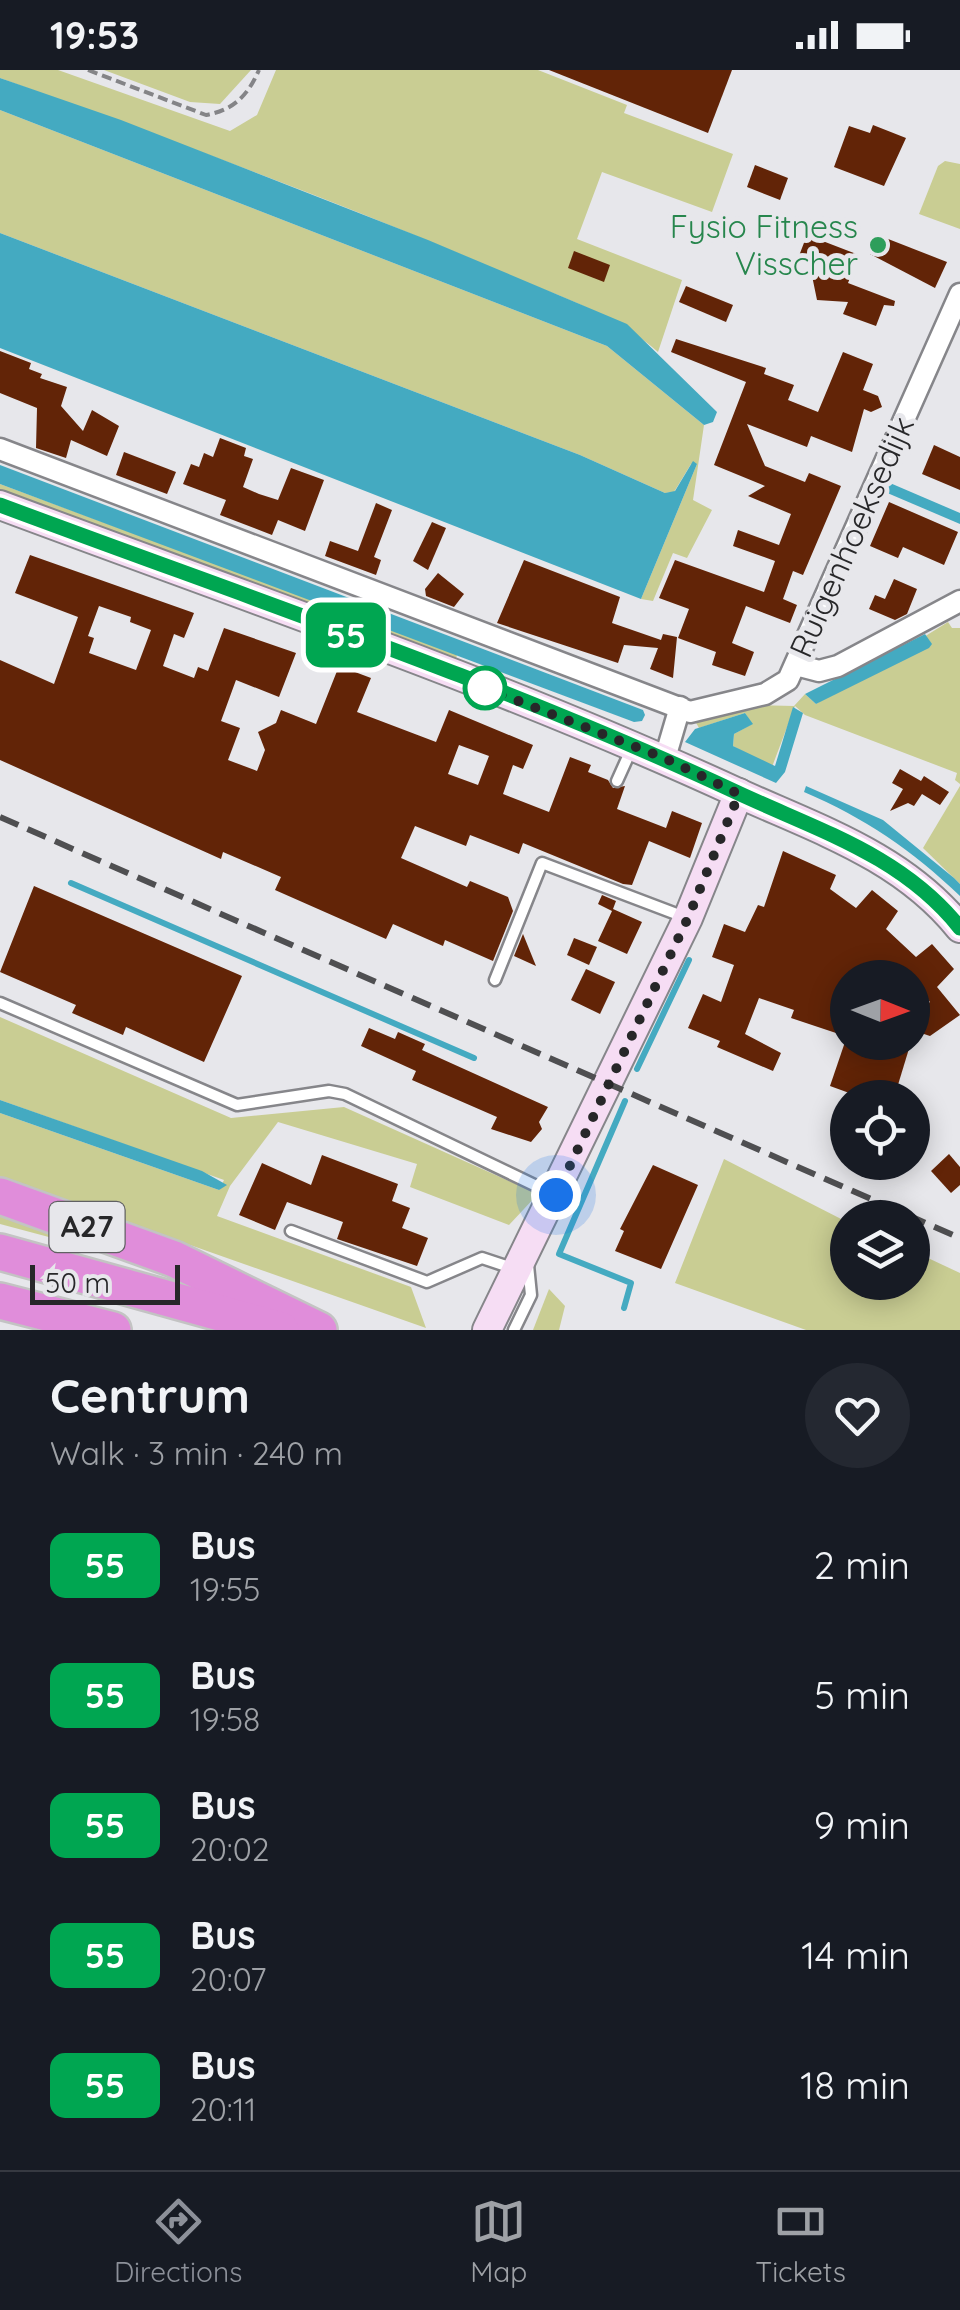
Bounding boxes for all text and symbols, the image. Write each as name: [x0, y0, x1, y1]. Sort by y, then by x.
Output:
text: 19:53: [50, 11, 139, 59]
place label: Fysio Fitness Visscher: [670, 206, 858, 283]
marker: Fysio Fitness Visscher: [867, 234, 889, 256]
street label: Ruigenhoeksedijk: [780, 410, 922, 663]
line badge: 55: [301, 602, 391, 668]
text: 55: [326, 613, 366, 657]
unlabelled marker: [464, 667, 506, 709]
north arrow: [830, 960, 930, 1060]
map controls: [830, 960, 930, 1300]
button: locate: [830, 1080, 930, 1180]
your location: [531, 1170, 581, 1220]
button: layers: [830, 1200, 930, 1300]
road number: A27: [49, 1202, 124, 1252]
scale bar: [30, 1260, 180, 1304]
text: 50 m: [45, 1265, 110, 1300]
button: heart: [805, 1363, 910, 1468]
text: Centrum: [50, 1365, 250, 1425]
text: Walk · 3 min · 240 m: [50, 1433, 343, 1473]
text: Bus: [190, 1521, 256, 1569]
text: 2 min: [814, 1541, 910, 1589]
text: 55: [85, 1543, 125, 1587]
text: 19:55: [190, 1569, 261, 1609]
text: Bus: [190, 1651, 256, 1699]
text: 5 min: [814, 1671, 910, 1719]
text: 55: [85, 1673, 125, 1717]
text: 19:58: [190, 1699, 260, 1739]
text: Bus: [190, 1781, 256, 1829]
text: 9 min: [814, 1801, 910, 1849]
text: 55: [85, 1803, 125, 1847]
text: 20:02: [190, 1829, 270, 1869]
text: Bus: [190, 1911, 256, 1959]
text: 14 min: [801, 1931, 910, 1979]
text: 55: [85, 1933, 125, 1977]
text: 20:07: [190, 1959, 266, 1999]
text: Bus: [190, 2041, 256, 2089]
text: 18 min: [800, 2061, 910, 2109]
text: 55: [85, 2063, 125, 2107]
text: 20:11: [190, 2089, 256, 2129]
tab: Directions: [114, 2194, 242, 2289]
tab: Map: [470, 2194, 527, 2289]
tab: Tickets: [755, 2194, 846, 2289]

